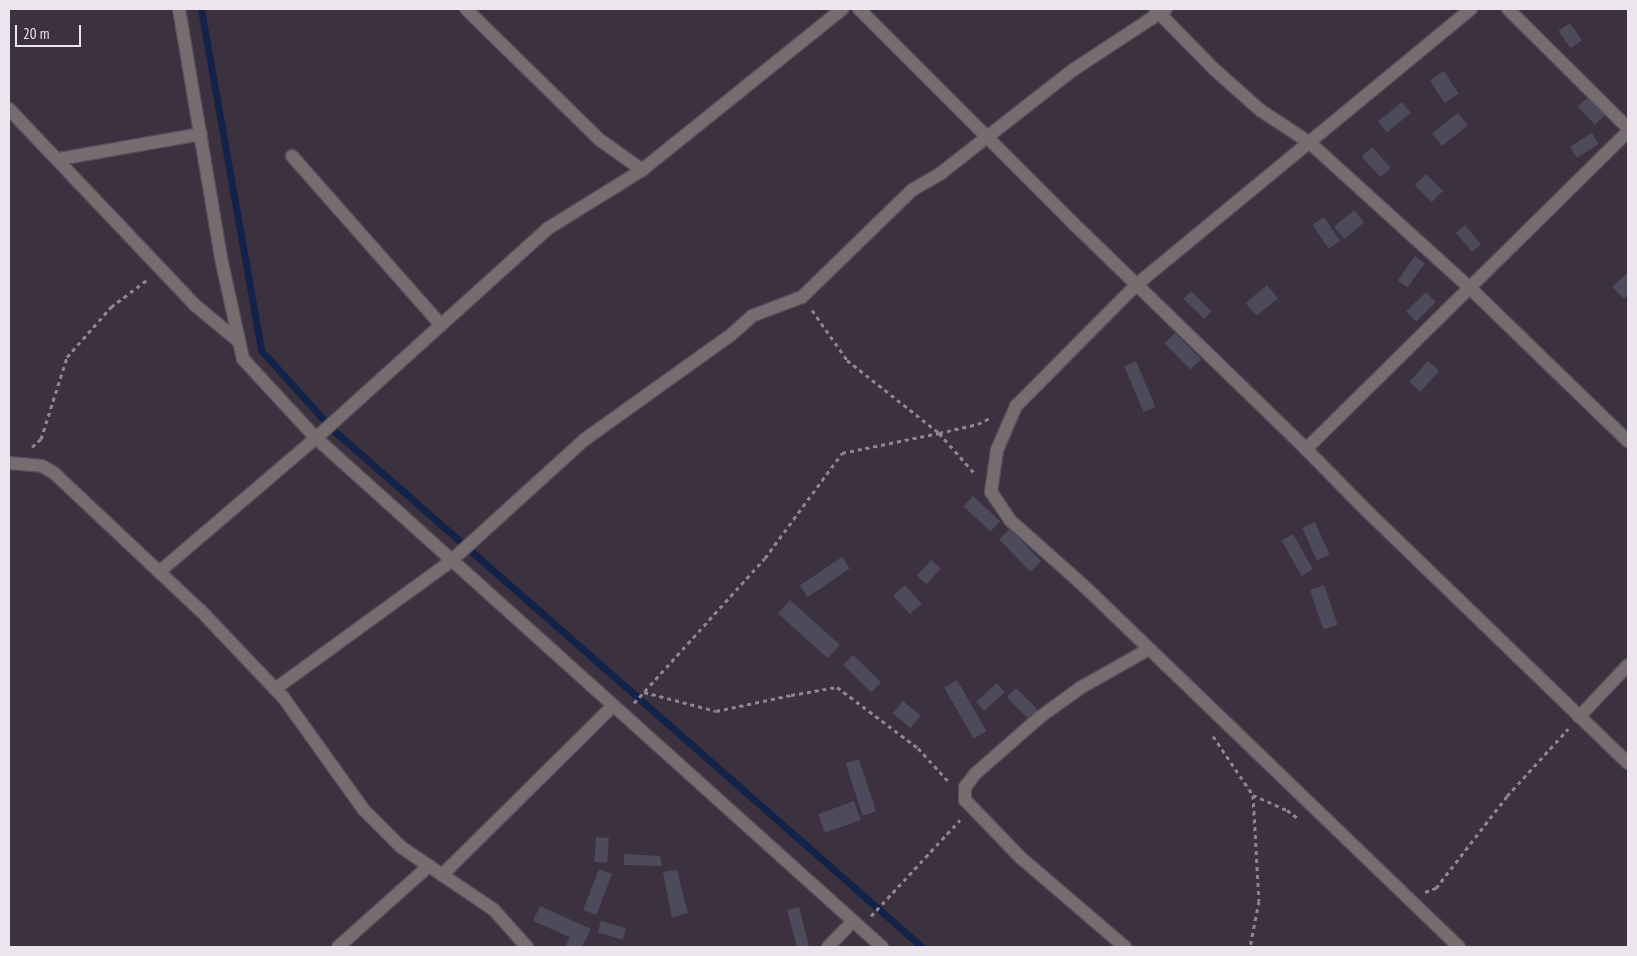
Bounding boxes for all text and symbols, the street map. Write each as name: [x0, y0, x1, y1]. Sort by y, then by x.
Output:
scale bar: [18, 15, 84, 47]
text: 20 m: [23, 24, 49, 43]

